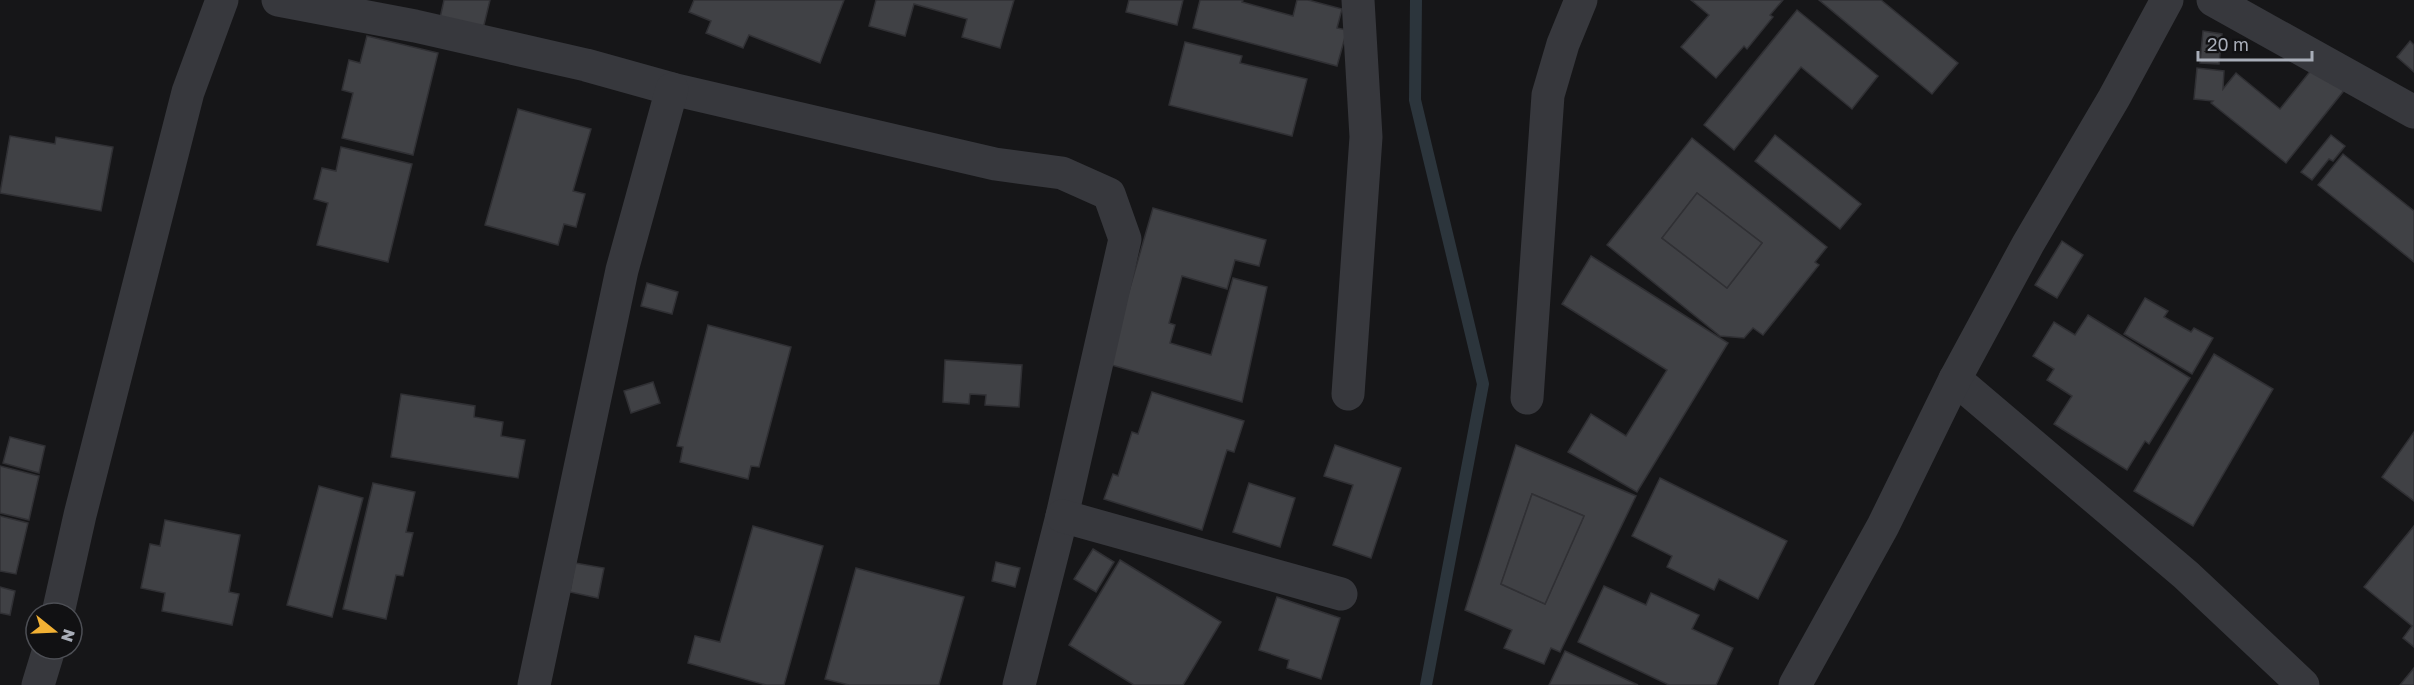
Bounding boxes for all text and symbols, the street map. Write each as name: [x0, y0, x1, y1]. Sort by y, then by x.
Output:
scale bar: [2198, 24, 2312, 62]
text: 20 m: [2207, 33, 2249, 55]
north arrow: [24, 601, 84, 661]
text: N: [57, 627, 80, 645]

